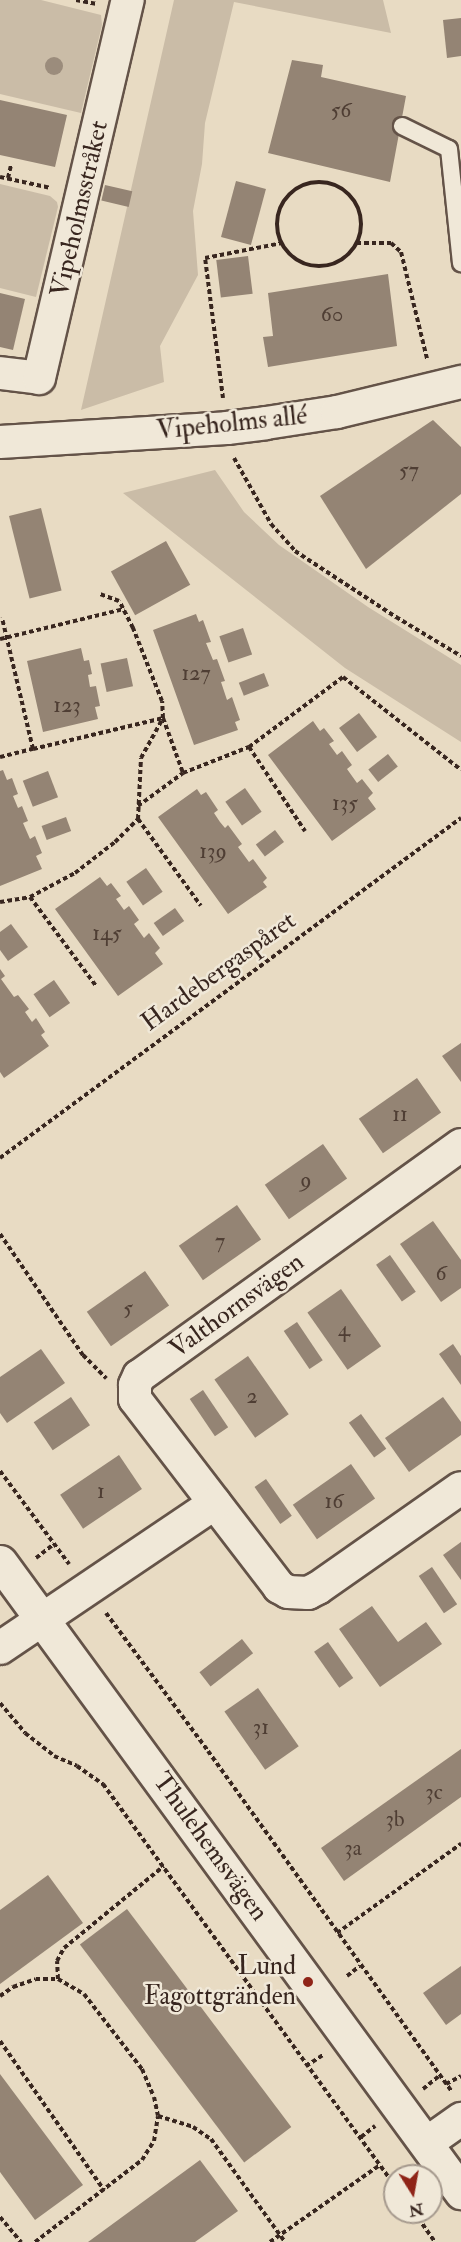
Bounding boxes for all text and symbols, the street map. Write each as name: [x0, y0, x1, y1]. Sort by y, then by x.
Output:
house number: 56: [331, 98, 351, 124]
street label: Vipeholmsstråket: [45, 118, 115, 300]
house number: 60: [321, 302, 343, 328]
street label: Vipeholms allé: [155, 401, 309, 447]
house number: 57: [399, 458, 419, 484]
house number: 127: [181, 661, 211, 687]
house number: 123: [53, 693, 81, 719]
house number: 135: [332, 791, 358, 817]
house number: 139: [199, 839, 227, 865]
street label: Hardebergaspåret: [136, 905, 302, 1039]
house number: 145: [92, 921, 122, 947]
house number: 11: [392, 1102, 408, 1128]
house number: 9: [300, 1168, 312, 1194]
house number: 7: [215, 1229, 225, 1255]
street label: Valthornsvägen: [164, 1247, 310, 1365]
house number: 6: [435, 1261, 447, 1287]
house number: 5: [123, 1296, 133, 1322]
house number: 4: [338, 1317, 350, 1343]
house number: 2: [246, 1384, 258, 1410]
house number: 1: [97, 1479, 105, 1505]
house number: 16: [325, 1489, 343, 1515]
house number: 31: [253, 1715, 269, 1741]
street label: Thulehemsvägen: [146, 1767, 274, 1927]
house number: 3c: [425, 1780, 443, 1806]
house number: 3b: [385, 1807, 405, 1833]
house number: 3a: [344, 1836, 362, 1862]
place label: Lund Fagottgränden: [144, 1951, 296, 2012]
marker: Lund Fagottgränden: [301, 1975, 315, 1989]
north arrow: [383, 2164, 443, 2224]
text: N: [407, 2199, 425, 2221]

